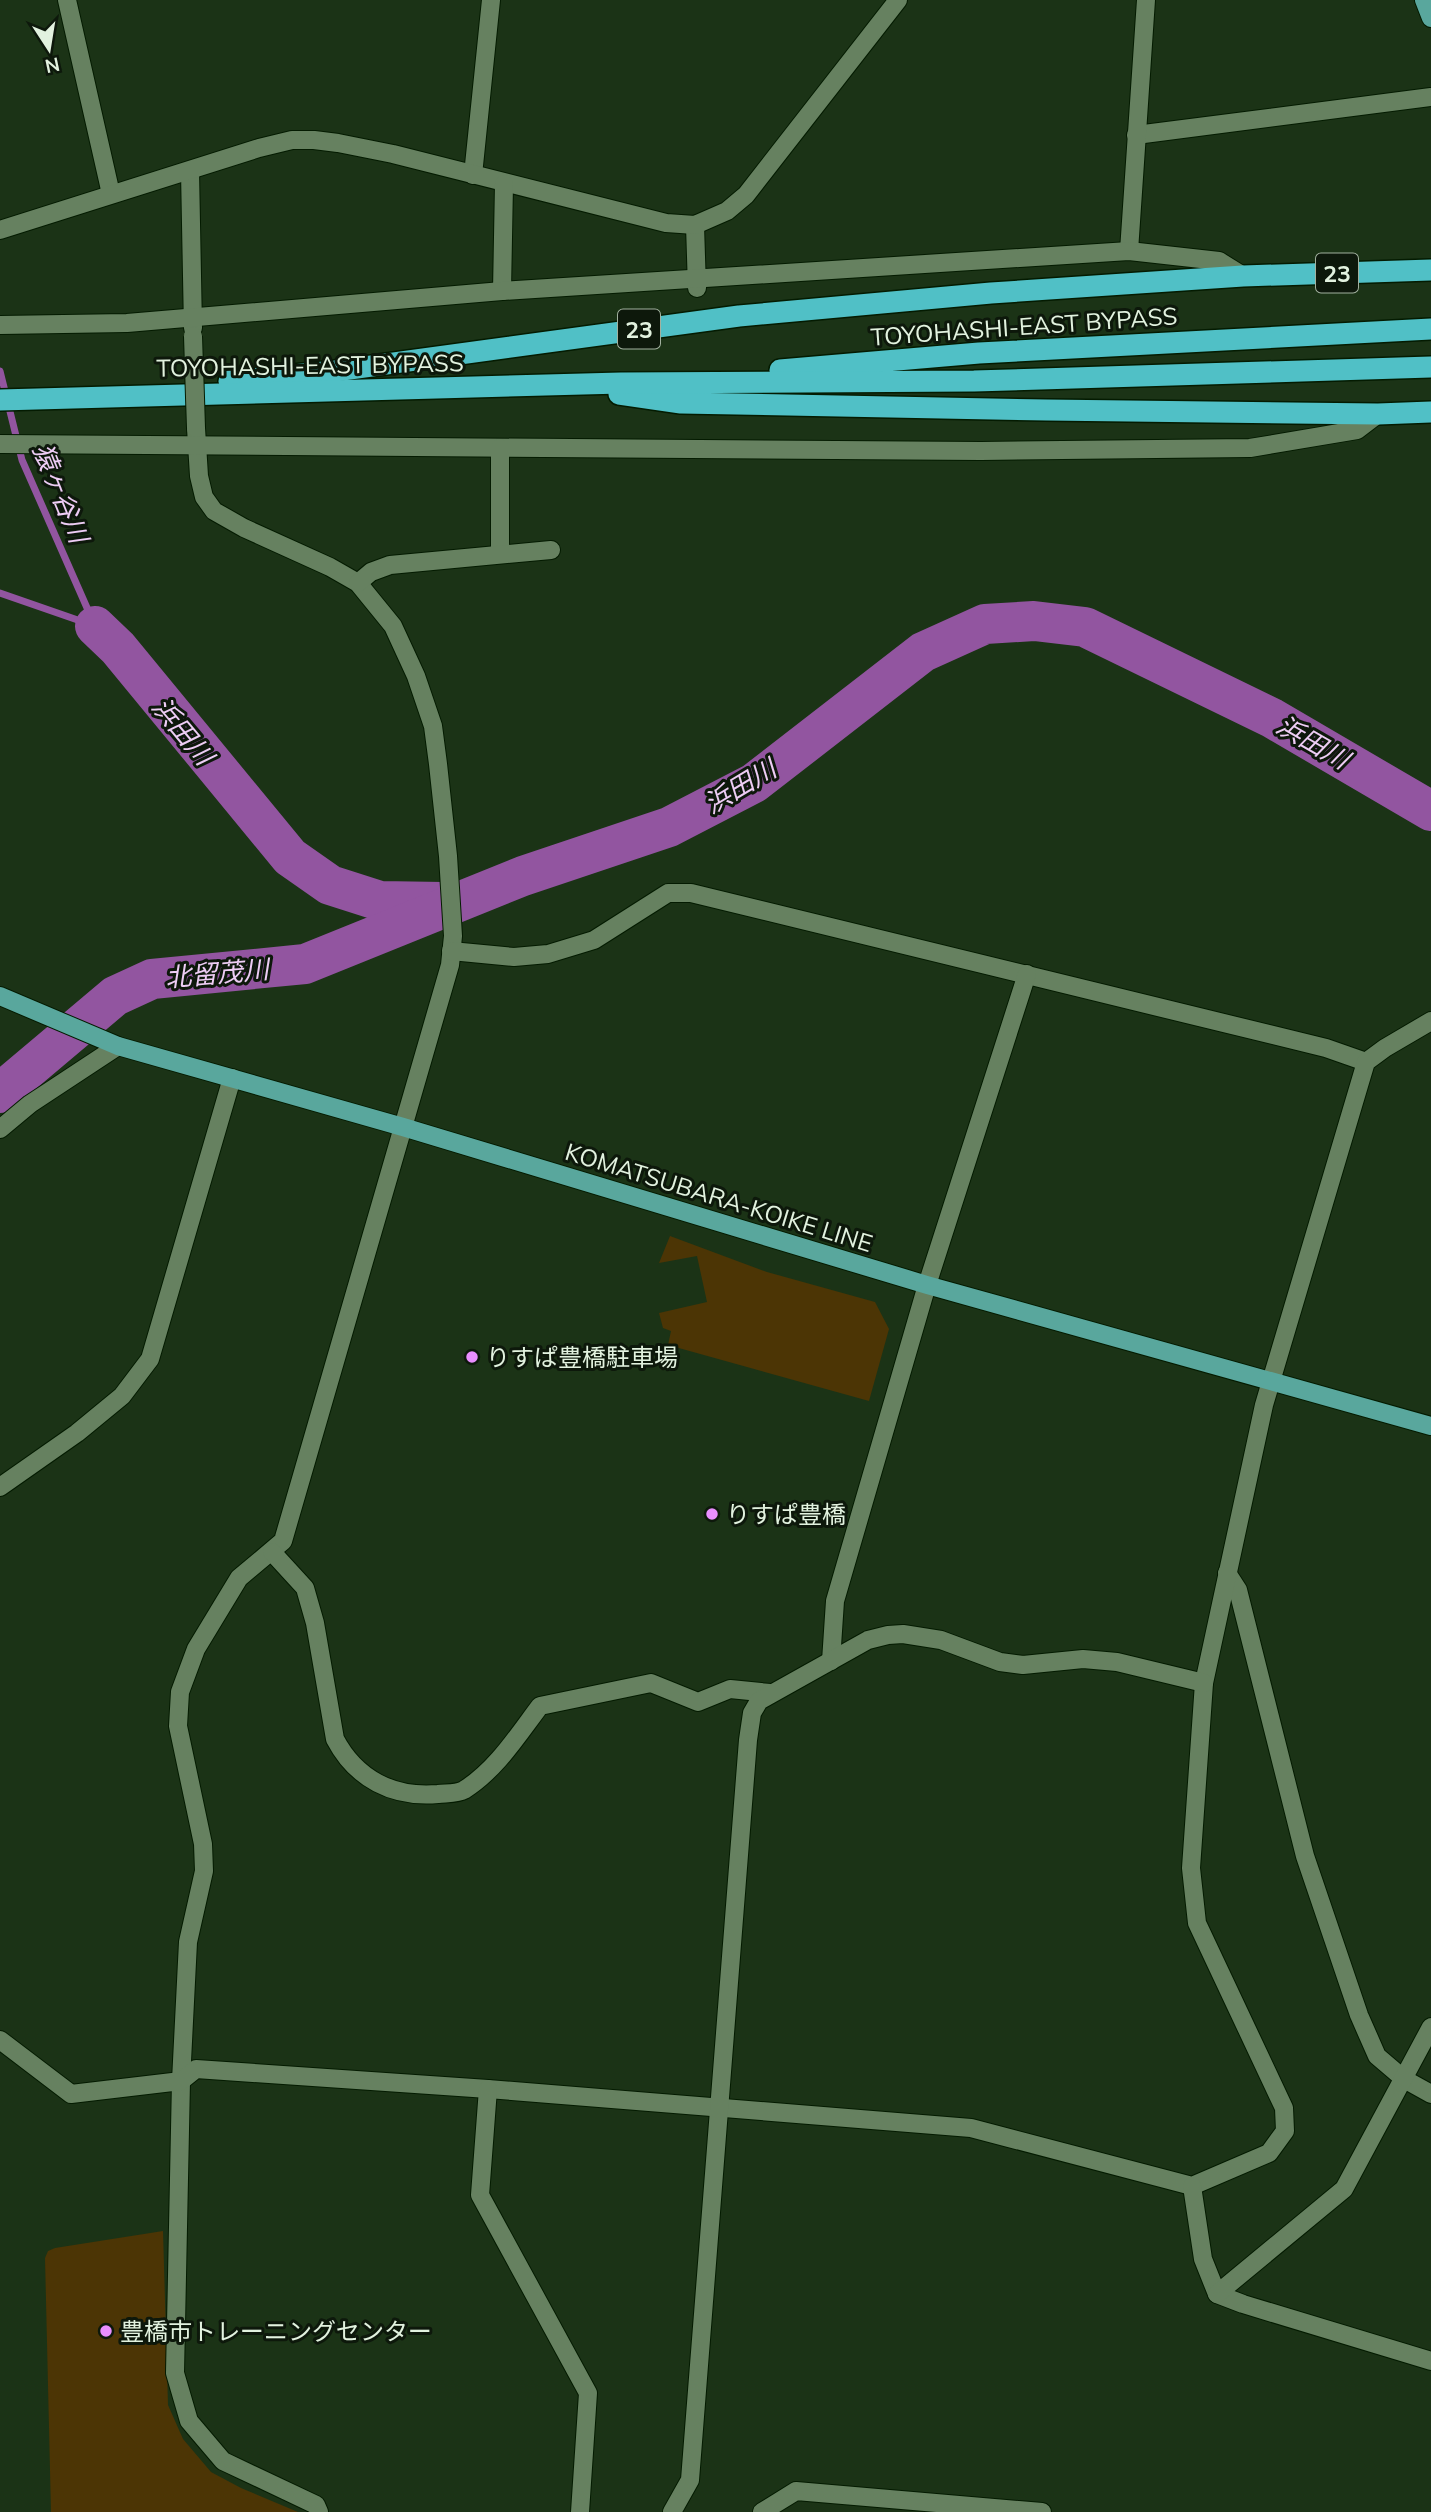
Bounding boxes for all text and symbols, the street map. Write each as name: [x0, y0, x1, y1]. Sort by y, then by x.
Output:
north arrow: [14, 14, 84, 84]
text: N: [43, 52, 62, 79]
road number: 23: [1316, 254, 1358, 292]
street label: TOYOHASHI-EAST BYPASS: [870, 300, 1178, 352]
road number: 23: [618, 310, 660, 348]
street label: TOYOHASHI-EAST BYPASS: [156, 347, 464, 383]
water label: 猿ヶ谷川: [26, 439, 97, 550]
water label: 浜田川: [145, 691, 223, 774]
water label: 浜田川: [1271, 708, 1358, 777]
water label: 浜田川: [698, 750, 784, 820]
water label: 北留茂川: [164, 952, 273, 994]
street label: KOMATSUBARA-KOIKE LINE: [562, 1136, 876, 1258]
place label: りすぱ豊橋駐車場: [486, 1342, 678, 1372]
marker: りすぱ豊橋駐車場: [464, 1349, 480, 1365]
place label: りすぱ豊橋: [726, 1499, 846, 1529]
marker: りすぱ豊橋: [704, 1506, 720, 1522]
place label: 豊橋市トレーニングセンター: [120, 2316, 432, 2346]
marker: 豊橋市トレーニングセンター: [98, 2323, 114, 2339]

